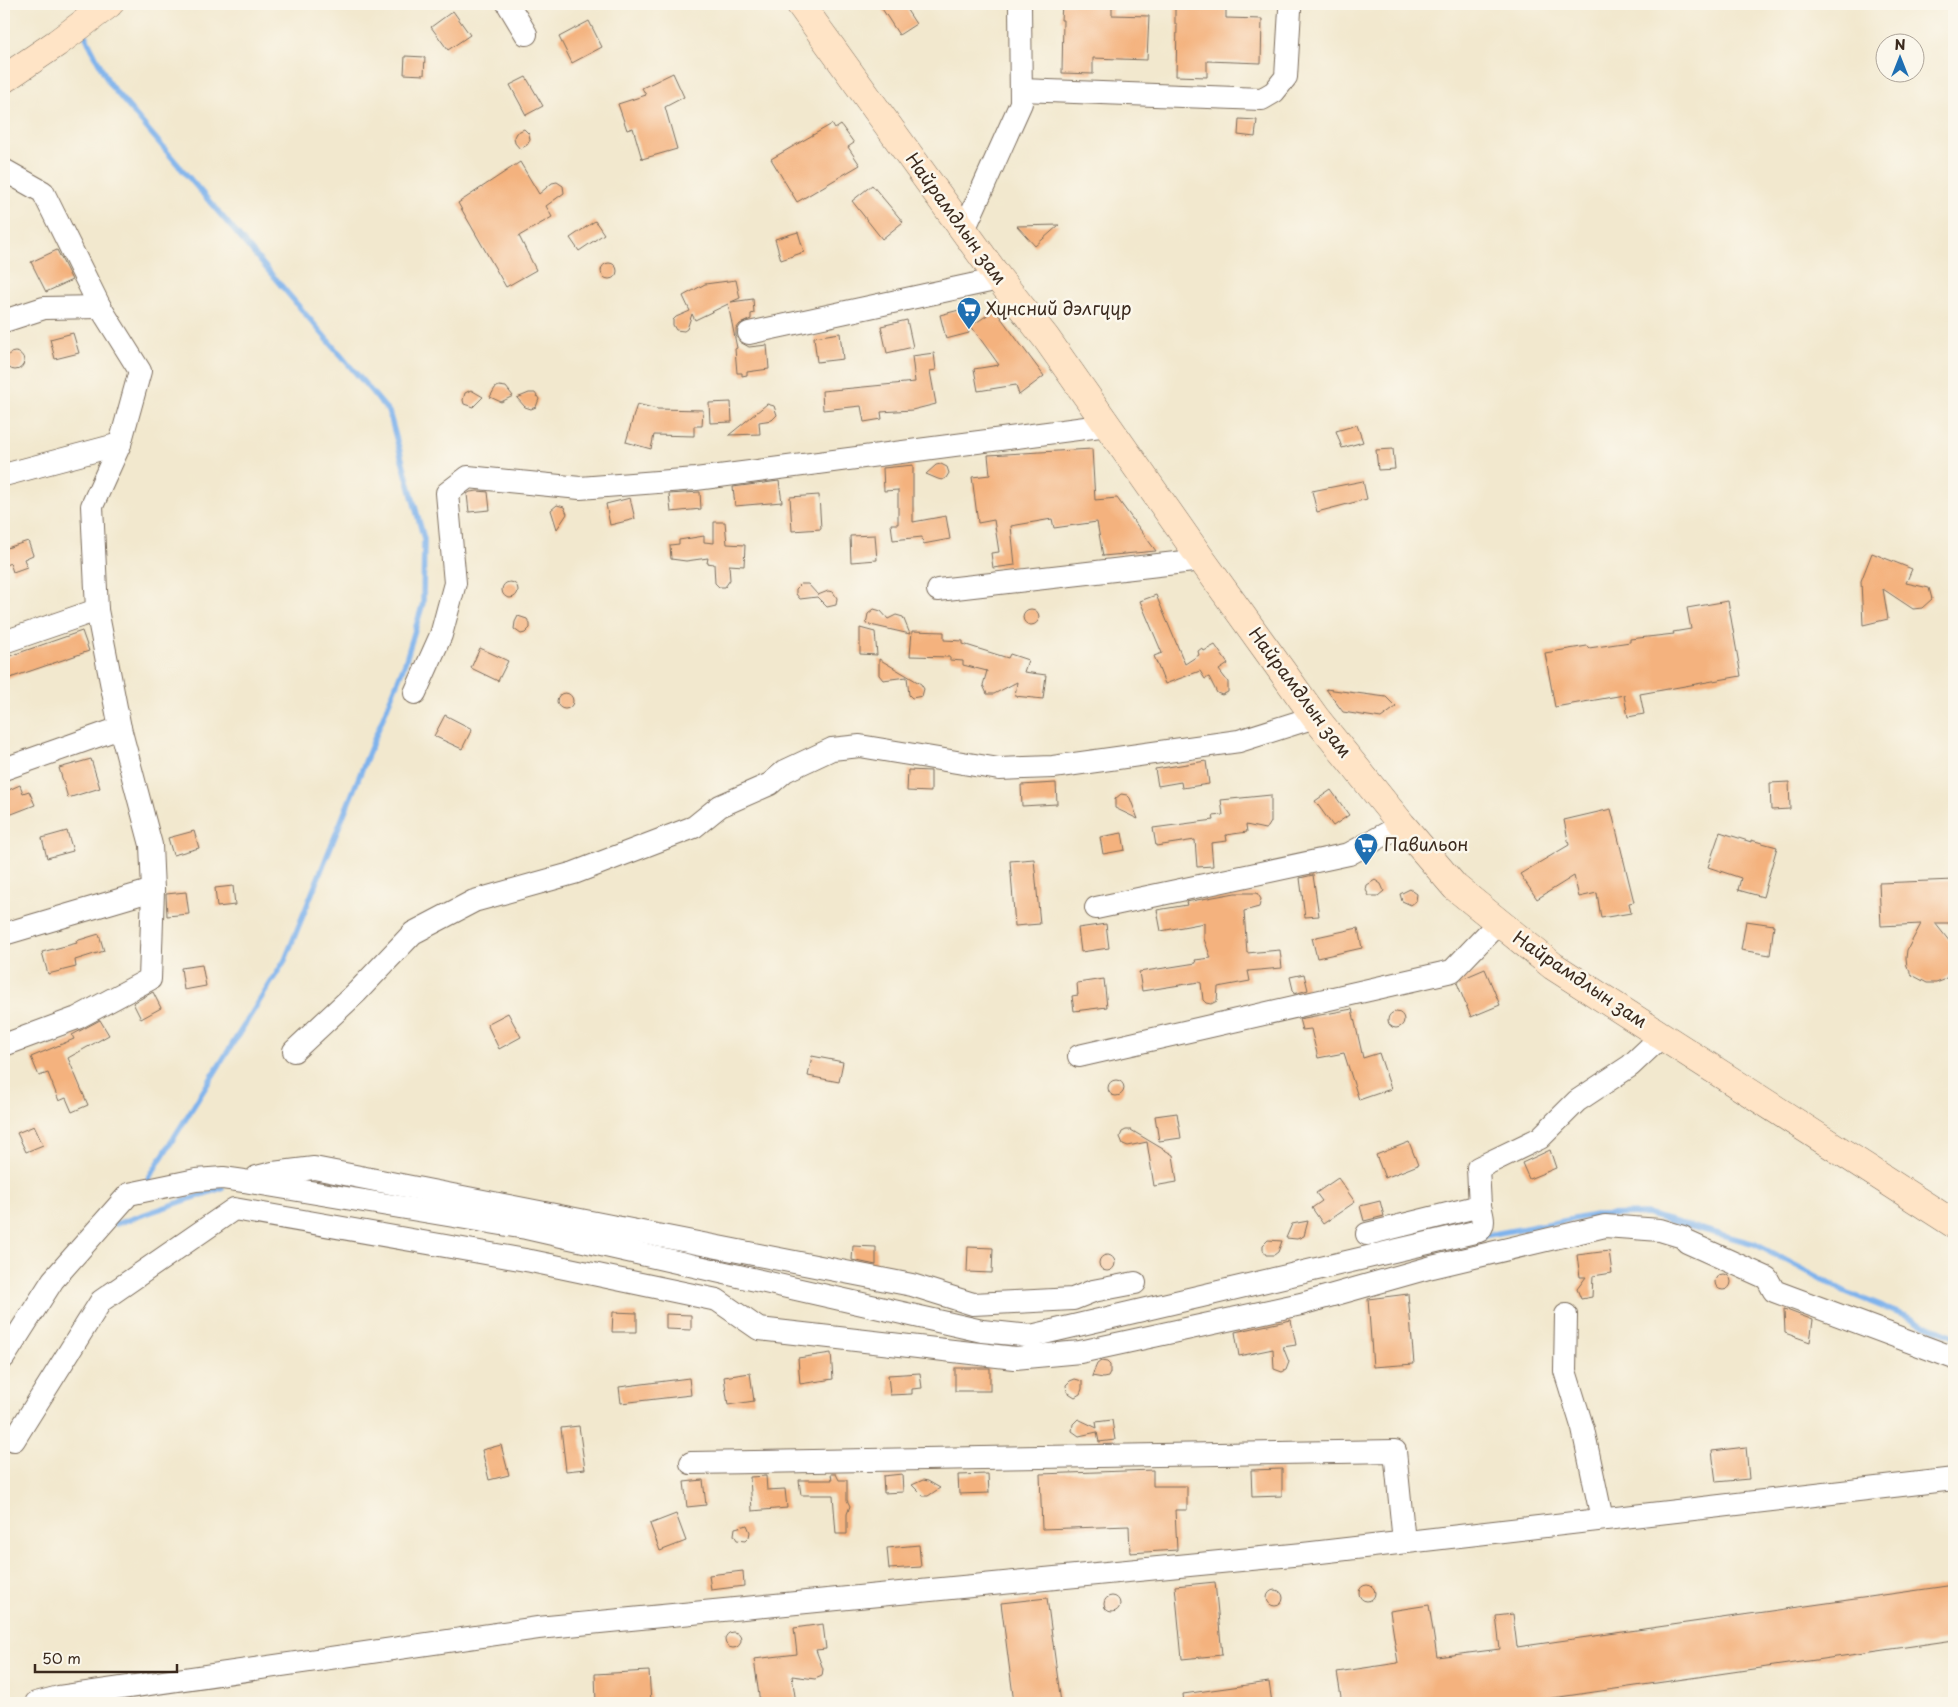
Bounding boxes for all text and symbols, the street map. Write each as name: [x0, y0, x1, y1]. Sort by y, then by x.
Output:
north arrow: [1876, 32, 1926, 82]
text: N: [1894, 34, 1906, 55]
street label: Найрамдлын зам: [900, 146, 1015, 290]
place label: Хүнсний дэлгүүр: [986, 294, 1132, 321]
supermarket icon: Хүнсний дэлгүүр: [956, 296, 982, 330]
street label: Найрамдлын зам: [1243, 621, 1359, 763]
place label: Павильон: [1384, 830, 1469, 857]
supermarket icon: Павильон: [1353, 832, 1379, 866]
street label: Найрамдлын зам: [1508, 923, 1654, 1034]
scale bar: [35, 1642, 178, 1674]
text: 50 m: [42, 1646, 81, 1669]

